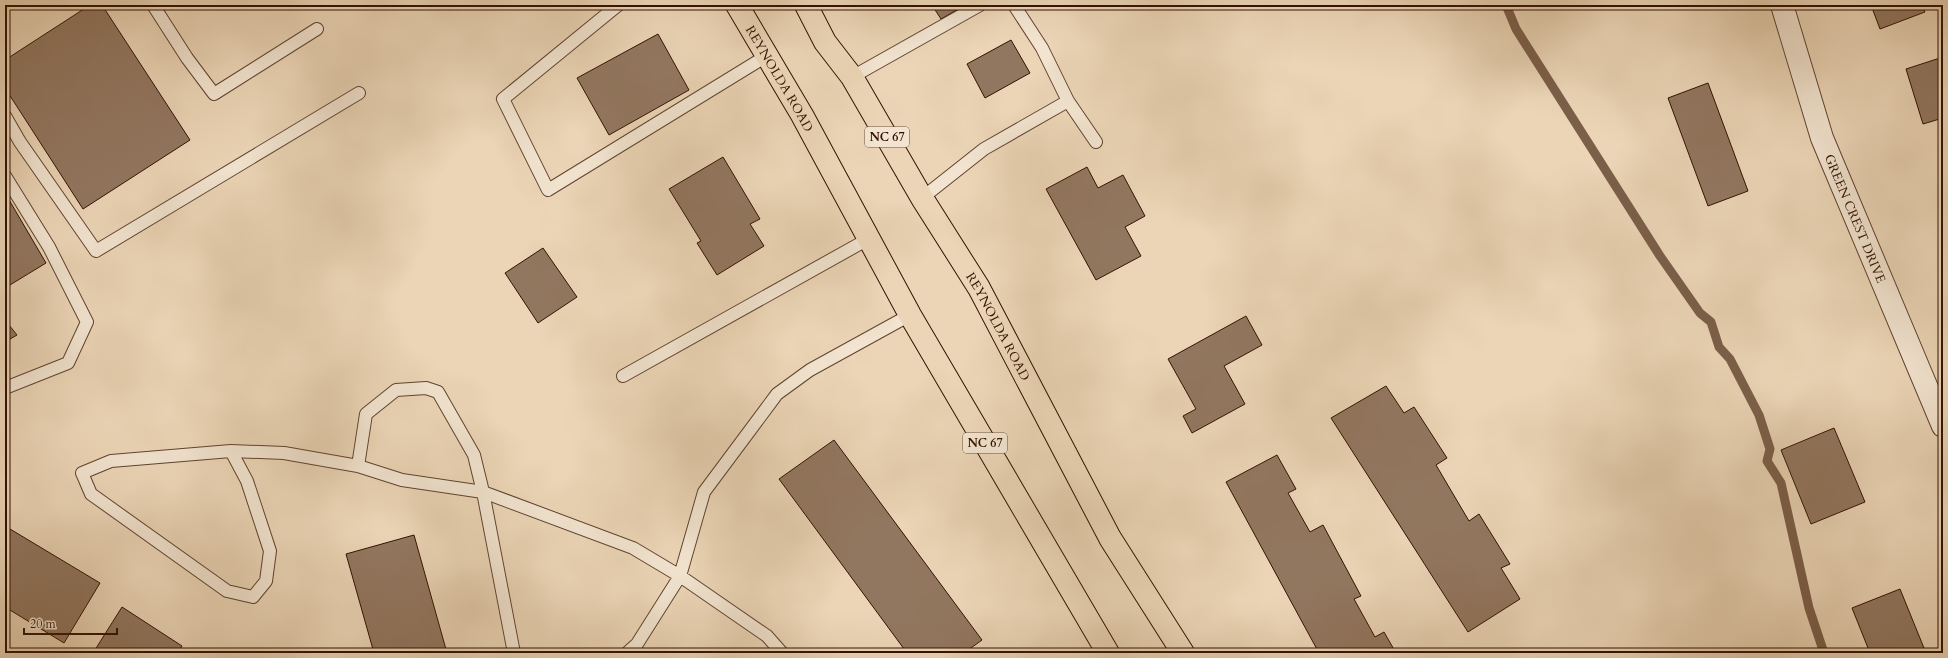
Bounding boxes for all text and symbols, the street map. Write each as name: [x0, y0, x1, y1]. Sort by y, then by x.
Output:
street label: REYNOLDA ROAD: [741, 22, 817, 135]
road number: NC 67: [865, 127, 909, 147]
street label: GREEN CREST DRIVE: [1820, 152, 1890, 286]
street label: REYNOLDA ROAD: [961, 269, 1034, 384]
road number: NC 67: [963, 433, 1007, 453]
scale bar: [24, 610, 117, 636]
text: 20 m: [30, 616, 57, 632]

